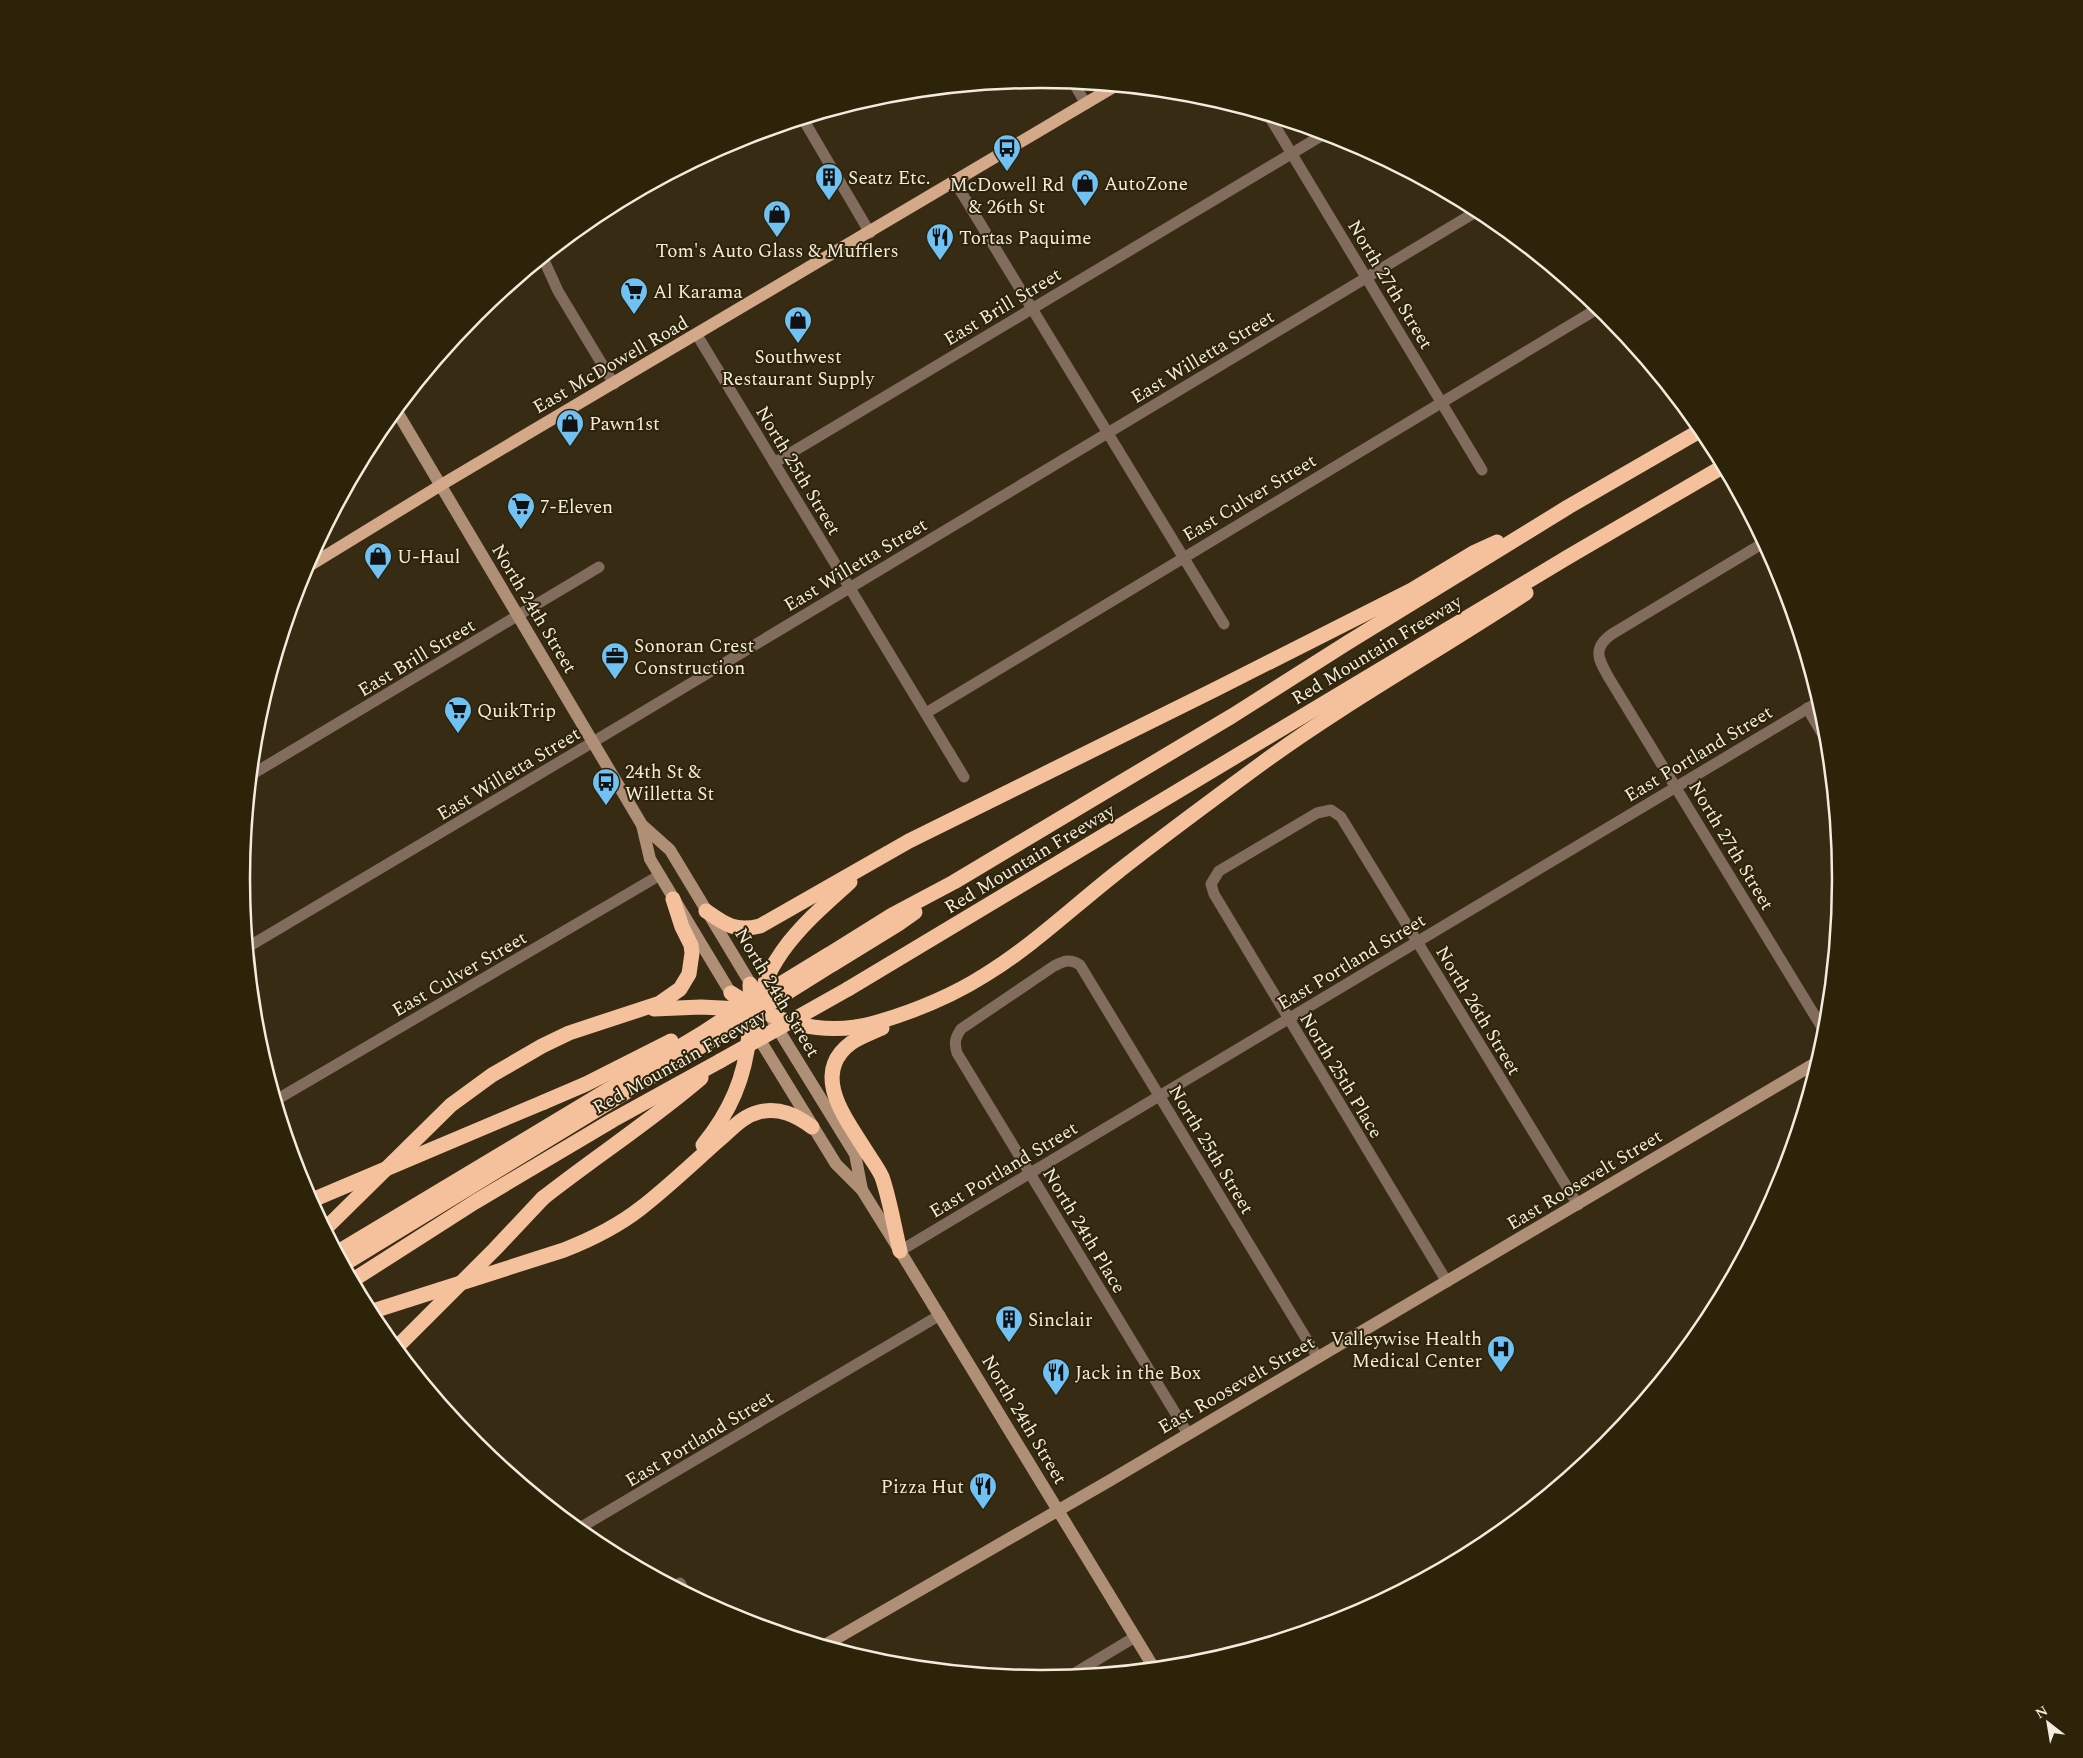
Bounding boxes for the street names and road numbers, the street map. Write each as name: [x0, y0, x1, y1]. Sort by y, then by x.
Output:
street label: North 27th Street: [1339, 214, 1440, 355]
street label: East Brill Street: [938, 260, 1067, 354]
street label: East Willetta Street: [1125, 303, 1280, 412]
street label: East McDowell Road: [527, 309, 694, 422]
street label: North 25th Street: [747, 400, 848, 541]
street label: East Culver Street: [1177, 447, 1322, 550]
street label: East Willetta Street: [778, 511, 933, 620]
street label: North 24th Street: [483, 538, 584, 679]
street label: Red Mountain Freeway: [1286, 587, 1468, 713]
street label: East Brill Street: [352, 611, 481, 705]
street label: East Portland Street: [1619, 698, 1779, 810]
street label: East Willetta Street: [431, 720, 586, 829]
street label: North 27th Street: [1680, 775, 1781, 916]
street label: Red Mountain Freeway: [939, 796, 1121, 922]
street label: East Portland Street: [1272, 906, 1432, 1018]
street label: North 24th Street: [726, 922, 827, 1063]
street label: East Culver Street: [387, 924, 533, 1025]
street label: North 26th Street: [1427, 940, 1528, 1081]
street label: Red Mountain Freeway: [588, 1002, 773, 1122]
street label: North 25th Place: [1292, 1007, 1390, 1144]
street label: North 25th Street: [1160, 1079, 1261, 1220]
street label: East Portland Street: [924, 1114, 1084, 1226]
street label: East Roosevelt Street: [1501, 1122, 1668, 1238]
street label: North 24th Place: [1035, 1162, 1133, 1299]
street label: East Roosevelt Street: [1153, 1328, 1321, 1442]
street label: North 24th Street: [973, 1349, 1074, 1490]
street label: East Portland Street: [620, 1383, 780, 1495]

